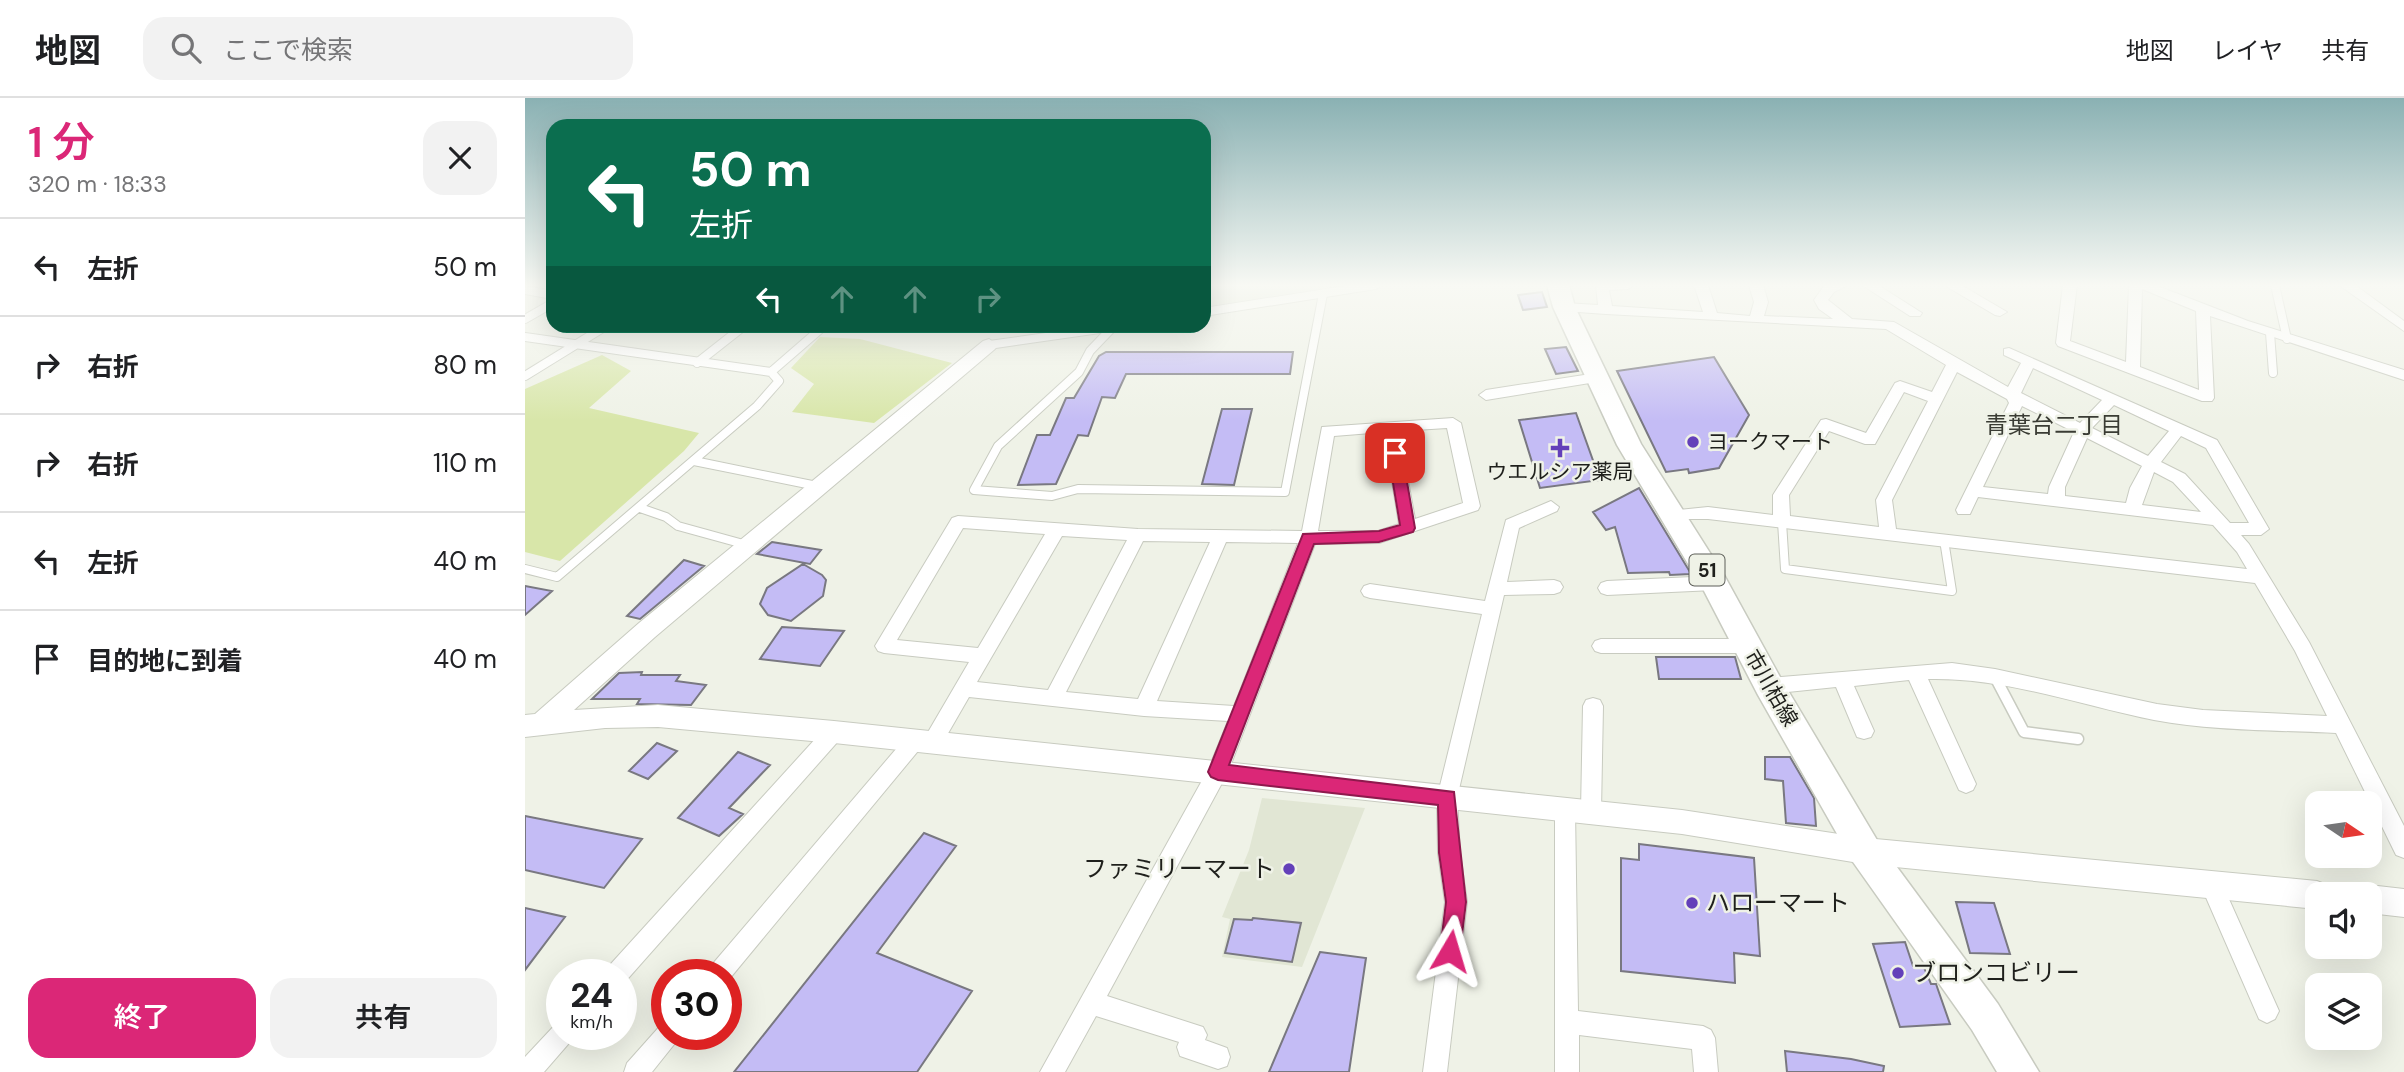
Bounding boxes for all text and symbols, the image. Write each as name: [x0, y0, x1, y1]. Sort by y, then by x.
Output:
search box: [143, 17, 633, 80]
text: 地図: [35, 29, 101, 72]
icon: search: [167, 29, 205, 67]
text: ここで検索: [223, 33, 353, 67]
text: 地図: [2126, 35, 2174, 66]
text: レイヤ: [2212, 35, 2283, 66]
text: 共有: [2321, 35, 2369, 66]
text: 1 分: [28, 115, 95, 170]
button: close: [423, 121, 497, 195]
text: 50 m: [689, 137, 812, 201]
icon: left: [574, 147, 665, 238]
text: 320 m · 18:33: [28, 169, 167, 199]
text: 左折: [689, 204, 753, 246]
icon: left: [28, 248, 66, 286]
text: 50 m: [433, 250, 497, 284]
text: 左折: [87, 252, 139, 286]
icon: left: [750, 280, 788, 318]
icon: ahead: [823, 280, 861, 318]
icon: ahead: [896, 280, 934, 318]
icon: right: [969, 280, 1007, 318]
icon: right: [28, 346, 66, 384]
text: 80 m: [433, 348, 497, 382]
text: 右折: [87, 350, 139, 384]
district label: 青葉台二丁目: [1985, 410, 2123, 440]
pin: [1365, 423, 1425, 483]
place label: ヨークマート: [1707, 428, 1833, 456]
icon: arrive: [1376, 434, 1414, 472]
marker: ヨークマート: [1685, 434, 1701, 450]
marker: ウエルシア薬局: [1552, 440, 1568, 456]
icon: right: [28, 444, 66, 482]
text: 110 m: [433, 446, 497, 480]
text: 右折: [87, 448, 139, 482]
place label: ウエルシア薬局: [1487, 458, 1634, 486]
icon: left: [28, 542, 66, 580]
text: 40 m: [433, 544, 497, 578]
text: 左折: [87, 546, 139, 580]
road number: 51: [1689, 555, 1725, 586]
icon: arrive: [28, 640, 66, 678]
text: 40 m: [433, 642, 497, 676]
text: 目的地に到着: [87, 644, 243, 678]
street label: 市川柏線: [1738, 645, 1804, 731]
north arrow: [2305, 791, 2382, 868]
map controls: [2305, 791, 2382, 1050]
place label: ファミリーマート: [1083, 853, 1275, 884]
marker: ファミリーマート: [1281, 861, 1297, 877]
button: sound: [2305, 882, 2382, 959]
place label: ハローマート: [1706, 887, 1850, 918]
marker: ハローマート: [1684, 895, 1700, 911]
position arrow: [1413, 914, 1487, 988]
place label: ブロンコビリー: [1912, 957, 2080, 988]
speed limit sign: 30: [651, 959, 742, 1050]
marker: ブロンコビリー: [1890, 965, 1906, 981]
text: 24: [570, 972, 613, 1018]
button: layers: [2305, 973, 2382, 1050]
button: 終了: [28, 978, 256, 1058]
button: 共有: [270, 978, 497, 1058]
text: km/h: [570, 1010, 613, 1034]

